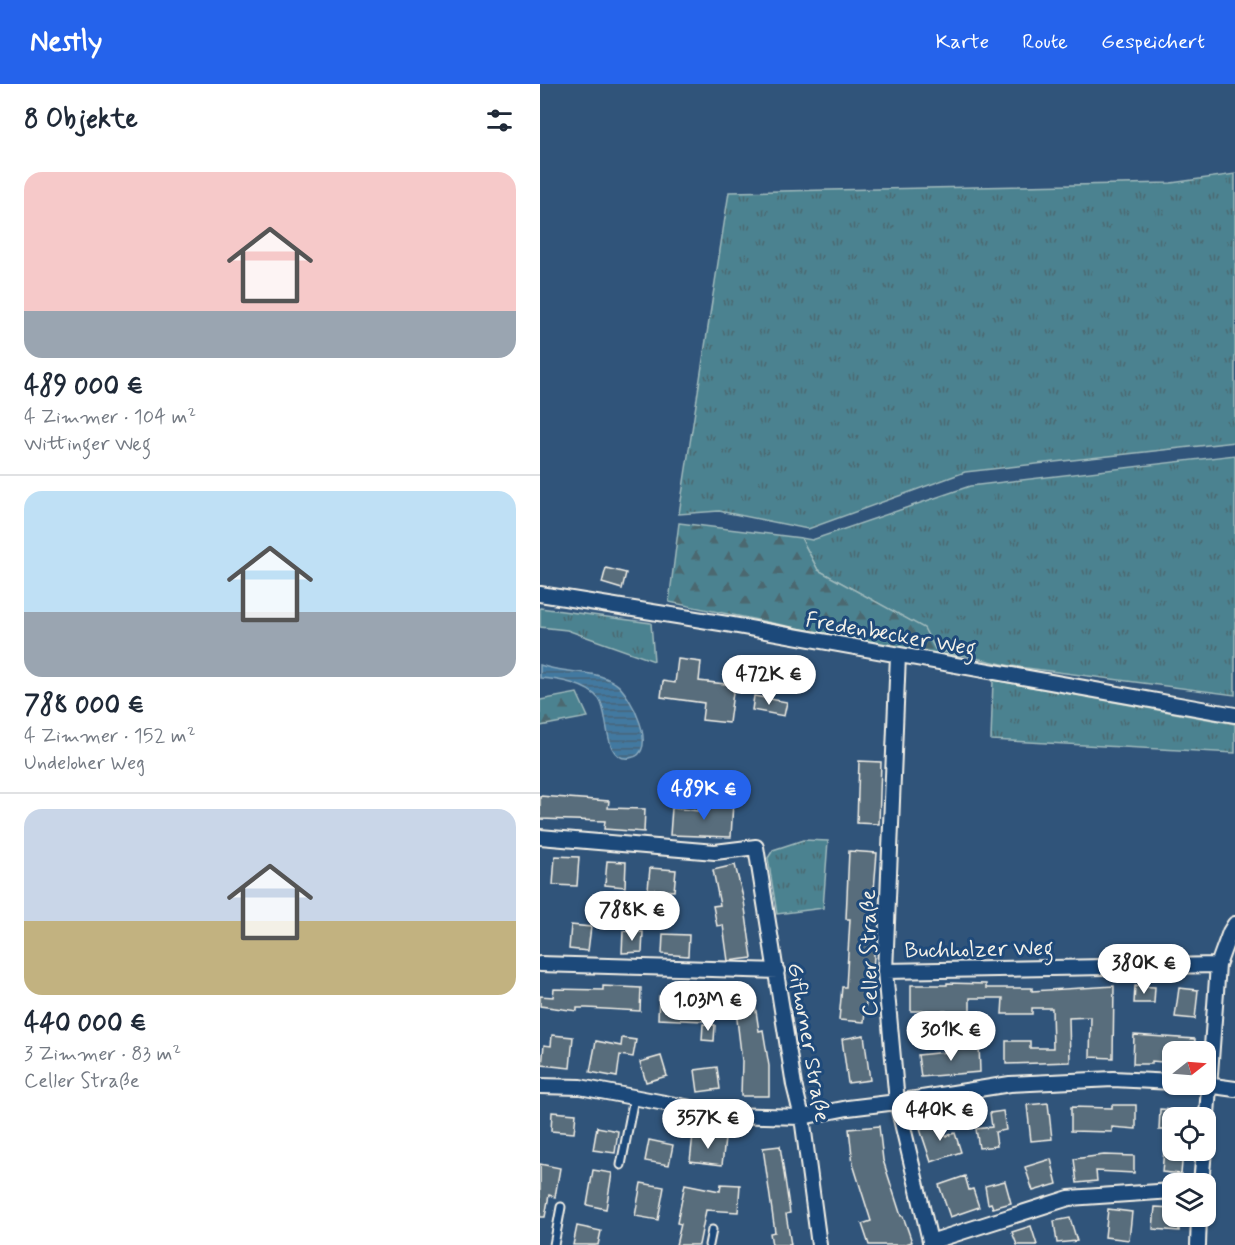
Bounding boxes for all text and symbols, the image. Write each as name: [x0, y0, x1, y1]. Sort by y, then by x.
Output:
text: Nestly: [30, 24, 102, 61]
text: Karte: [936, 28, 989, 56]
text: Route: [1022, 28, 1068, 56]
text: Gespeichert: [1101, 28, 1205, 56]
text: 8 Objekte: [24, 103, 138, 137]
icon: filters: [483, 104, 516, 137]
icon: home: [216, 211, 324, 319]
text: 489 000 €: [24, 370, 143, 404]
text: 4 Zimmer · 104 m²: [24, 404, 196, 431]
text: Wittinger Weg: [24, 431, 151, 458]
icon: home: [216, 530, 324, 638]
street label: Fredenbecker Weg: [803, 606, 978, 667]
pin: 472K €: [720, 655, 818, 706]
text: 472K €: [736, 661, 802, 688]
text: 788 000 €: [24, 689, 144, 723]
text: 4 Zimmer · 152 m²: [24, 723, 196, 750]
text: Undeloher Weg: [24, 750, 145, 777]
pin: 489K €: [655, 770, 753, 821]
text: 489K €: [671, 776, 737, 803]
icon: home: [216, 848, 324, 956]
street label: Celler Straße: [855, 889, 885, 1017]
pin: 788K €: [583, 891, 681, 942]
text: 788K €: [599, 897, 665, 924]
street label: Buchholzer Weg: [904, 935, 1054, 968]
pin: 380K €: [1095, 944, 1193, 995]
text: 380K €: [1112, 950, 1176, 977]
street label: Gifhorner Straße: [780, 960, 836, 1124]
pin: 1.03M €: [653, 981, 763, 1032]
text: 1.03M €: [674, 987, 742, 1014]
text: 440 000 €: [24, 1007, 147, 1041]
pin: 301K €: [902, 1011, 1000, 1062]
text: 301K €: [921, 1017, 981, 1044]
text: 3 Zimmer · 83 m²: [24, 1041, 181, 1068]
north arrow: [1162, 1041, 1216, 1095]
map controls: [1162, 1041, 1216, 1227]
text: Celler Straße: [24, 1068, 140, 1095]
pin: 440K €: [891, 1091, 989, 1142]
text: 440K €: [906, 1097, 974, 1124]
pin: 357K €: [659, 1099, 757, 1150]
text: 357K €: [676, 1105, 740, 1132]
button: locate: [1162, 1107, 1216, 1161]
button: layers: [1162, 1173, 1216, 1227]

